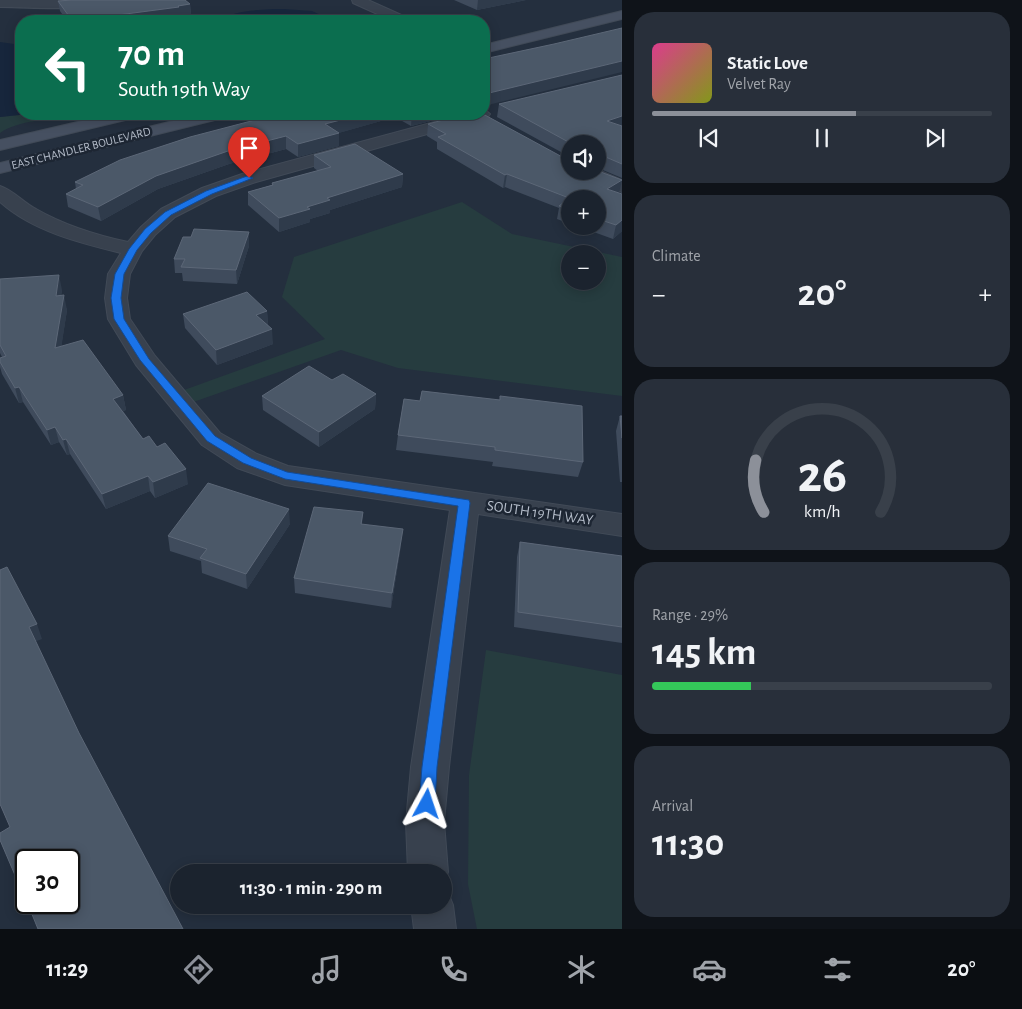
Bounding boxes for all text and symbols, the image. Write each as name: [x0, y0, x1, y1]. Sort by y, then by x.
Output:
icon: left: [35, 35, 100, 100]
text: 70 m: [118, 37, 185, 72]
text: Static Love: [727, 54, 808, 73]
text: Velvet Ray: [727, 76, 791, 92]
text: South 19th Way: [118, 78, 250, 100]
icon: previous: [695, 124, 723, 152]
icon: pause: [808, 124, 836, 152]
icon: next: [921, 124, 949, 152]
street label: EAST CHANDLER BOULEVARD: [10, 125, 152, 171]
pin: [228, 127, 270, 178]
icon: arrive: [235, 134, 263, 162]
map controls: [561, 135, 606, 290]
button: sound: [561, 135, 606, 180]
button: +: [561, 190, 606, 235]
button: −: [561, 245, 606, 290]
text: Climate: [652, 248, 701, 264]
text: 20°: [798, 275, 846, 313]
text: −: [652, 281, 665, 309]
text: +: [979, 281, 992, 309]
text: 26: [797, 449, 847, 501]
street label: SOUTH 19TH WAY: [486, 498, 594, 528]
text: km/h: [804, 503, 840, 521]
text: Range · 29%: [652, 607, 728, 623]
text: 145 km: [652, 634, 756, 672]
position arrow: [400, 777, 452, 829]
text: Arrival: [652, 798, 693, 814]
text: 11:30: [652, 825, 724, 863]
speed limit sign: 30: [15, 849, 80, 914]
text: 11:30 · 1 min · 290 m: [240, 879, 382, 898]
icon: directions: [181, 952, 216, 987]
icon: music: [309, 952, 344, 987]
icon: phone: [436, 952, 471, 987]
icon: climate: [564, 952, 599, 987]
icon: car: [692, 952, 727, 987]
icon: filters: [820, 952, 855, 987]
text: 11:29: [46, 958, 88, 980]
text: 20°: [947, 958, 976, 980]

